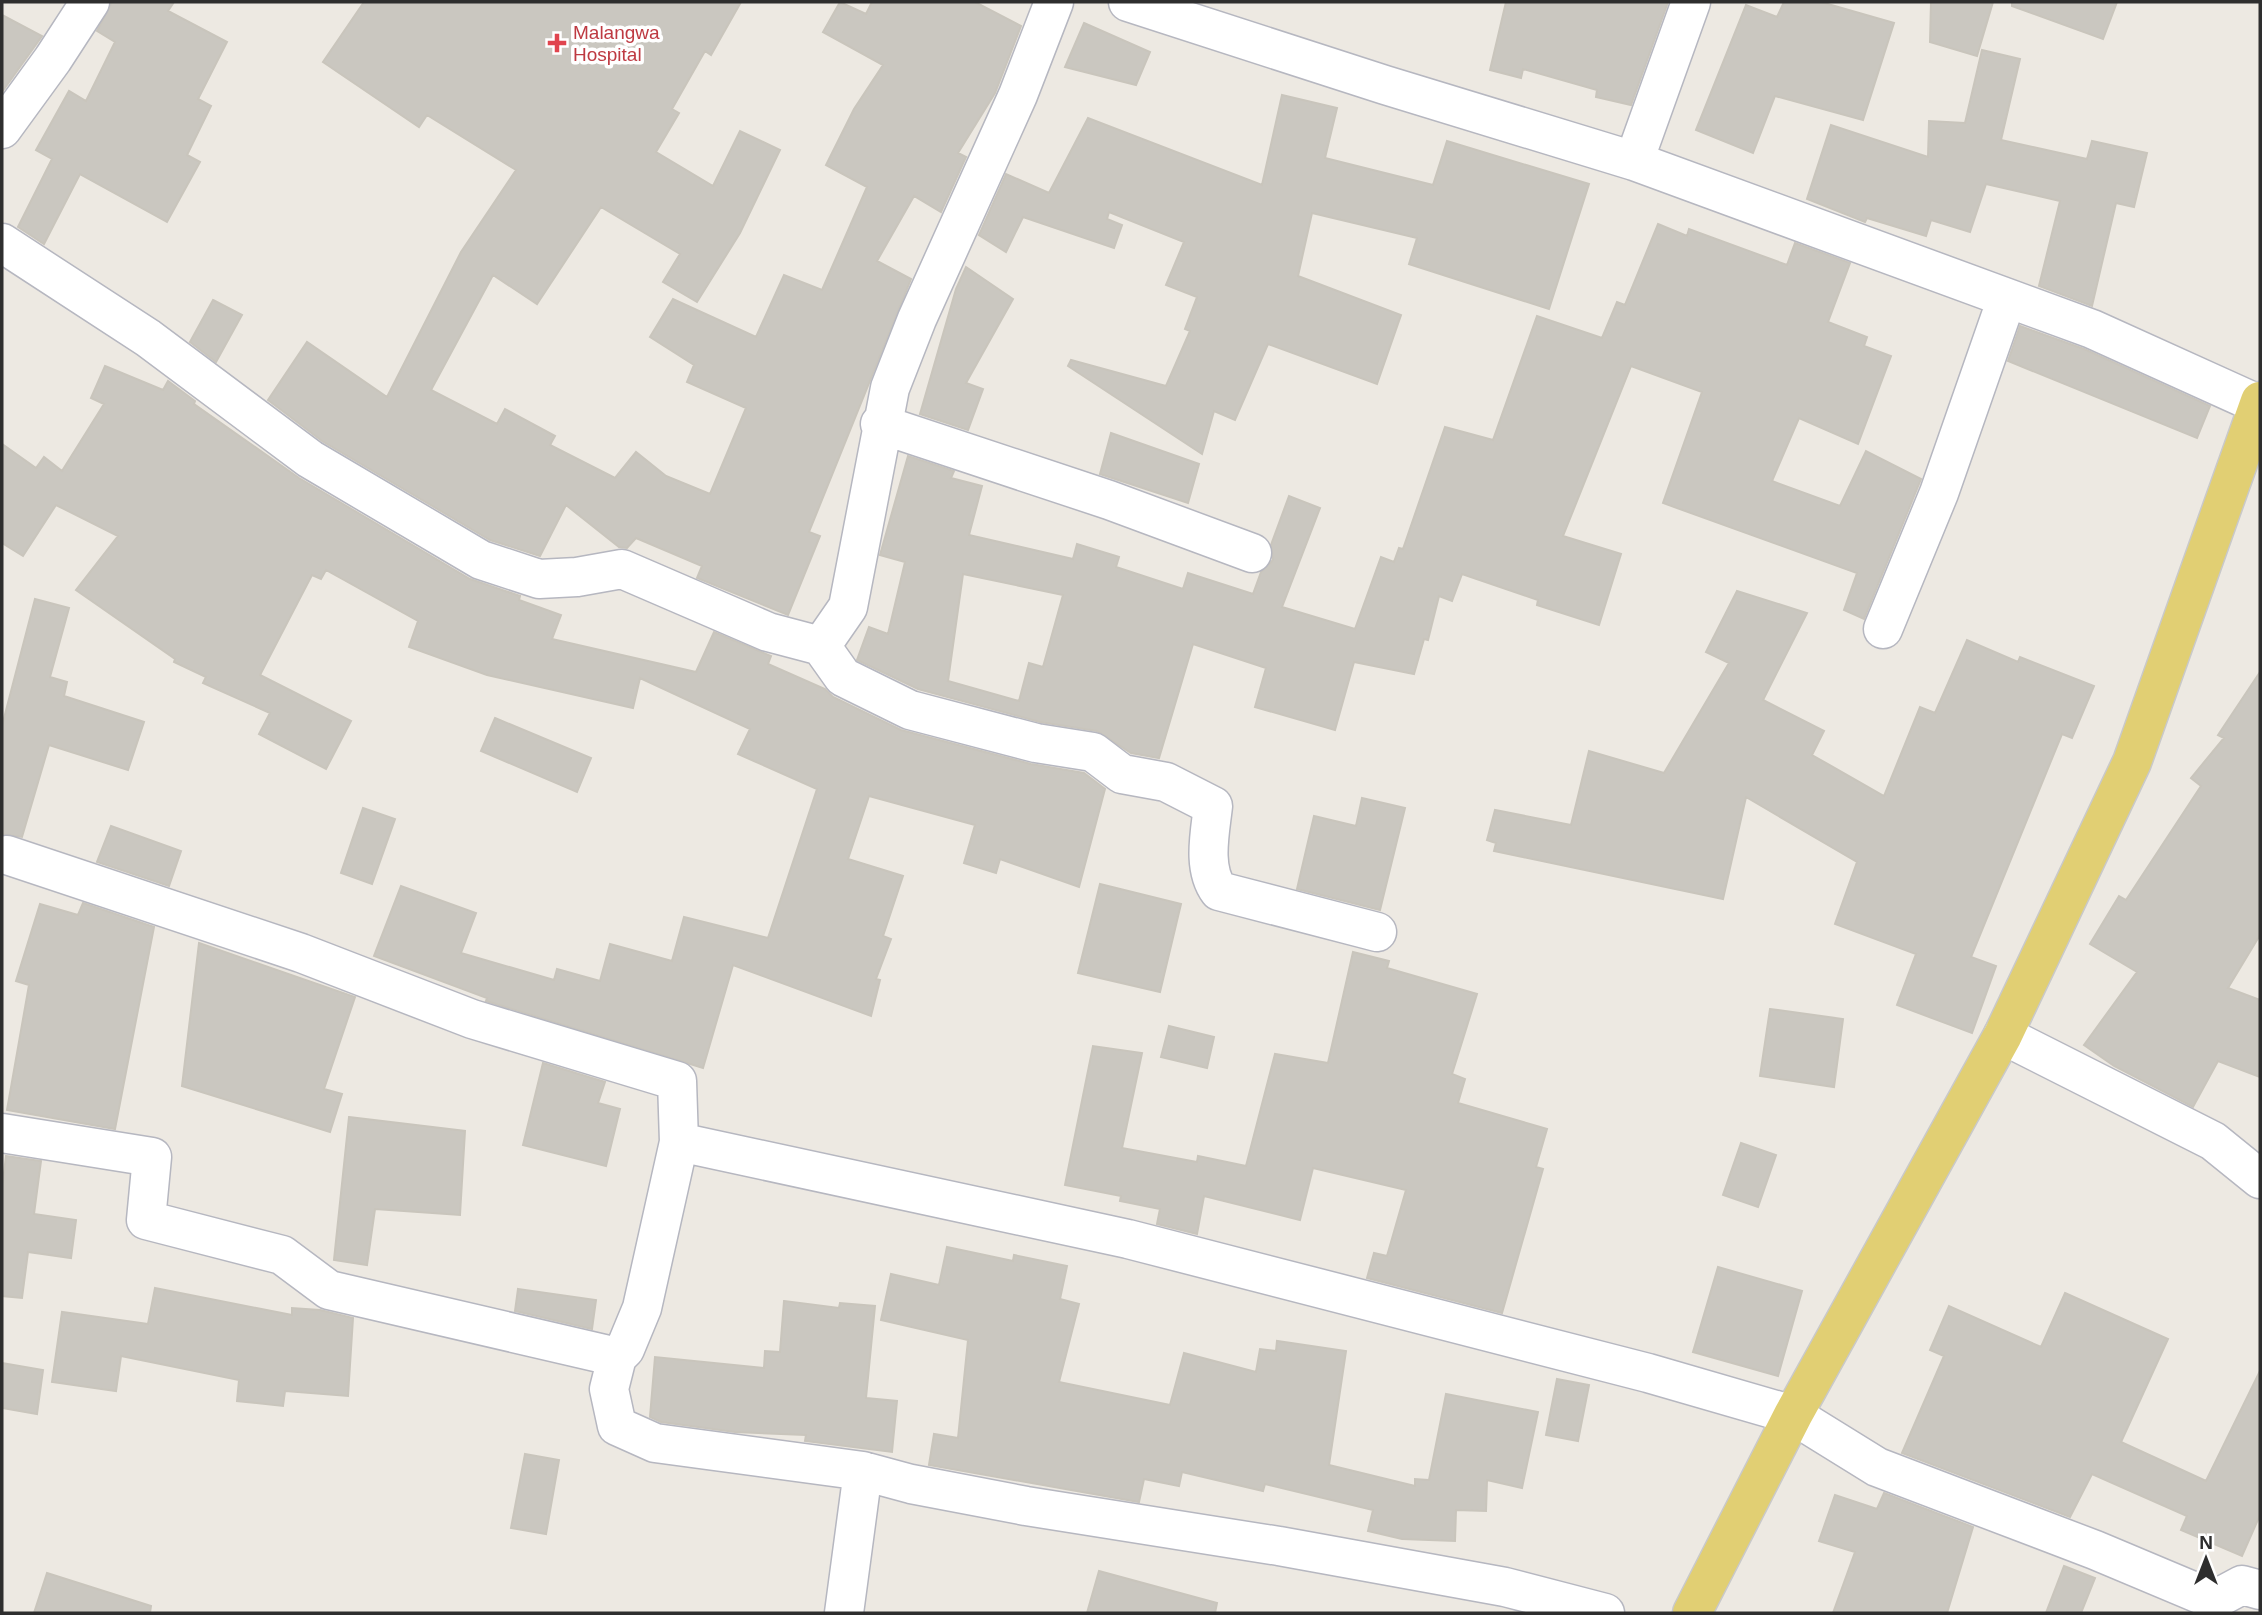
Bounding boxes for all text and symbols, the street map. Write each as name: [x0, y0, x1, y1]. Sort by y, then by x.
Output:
place label: Malangwa Hospital: [573, 22, 660, 65]
marker: Malangwa Hospital: [547, 33, 567, 53]
north arrow: [2171, 1524, 2241, 1594]
text: N: [2199, 1532, 2213, 1553]

